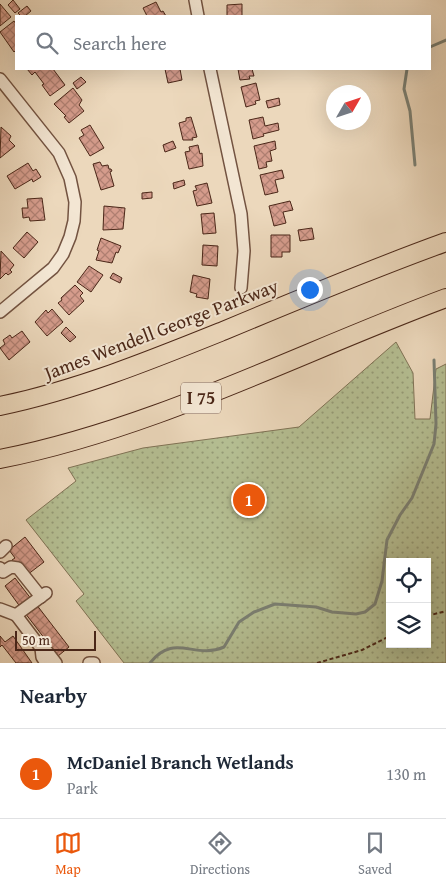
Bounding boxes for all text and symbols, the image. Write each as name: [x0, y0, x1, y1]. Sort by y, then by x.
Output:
search box: [15, 15, 431, 70]
icon: search: [33, 29, 61, 57]
text: Search here: [73, 29, 167, 57]
north arrow: [326, 85, 371, 130]
street label: James Wendell George Parkway: [38, 271, 283, 387]
your location: [297, 277, 323, 303]
road number: I 75: [181, 382, 221, 413]
pin: 1: [233, 481, 265, 519]
map controls: [386, 558, 431, 648]
button: locate: [386, 558, 431, 603]
button: layers: [386, 603, 431, 648]
scale bar: [15, 628, 96, 651]
text: 50 m: [22, 630, 50, 650]
text: Nearby: [20, 680, 87, 711]
text: McDaniel Branch Wetlands: [67, 748, 294, 776]
text: 1: [32, 762, 40, 786]
text: 130 m: [386, 762, 426, 786]
text: Park: [67, 776, 98, 800]
tab: Map: [54, 829, 82, 879]
tab: Directions: [190, 829, 250, 879]
tab: Saved: [358, 829, 392, 879]

